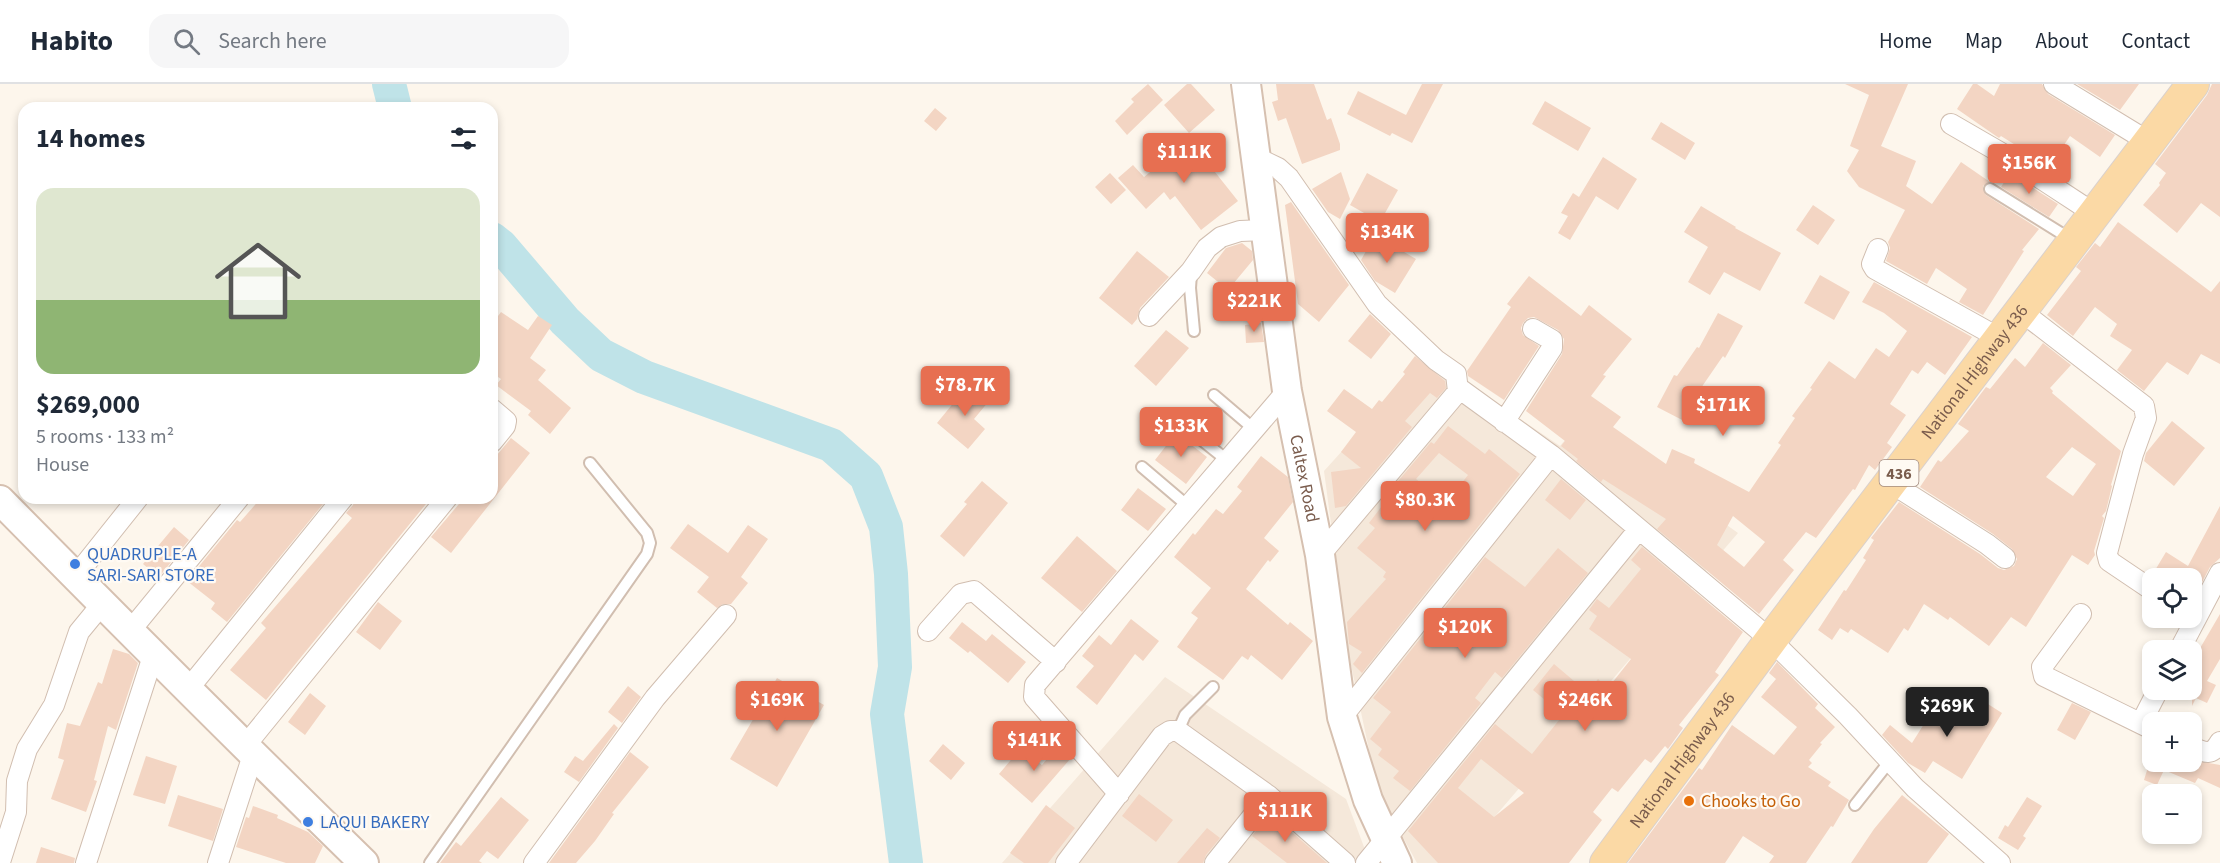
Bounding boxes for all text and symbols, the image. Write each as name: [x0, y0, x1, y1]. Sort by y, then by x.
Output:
search box: [149, 14, 569, 68]
text: Habito: [30, 21, 113, 61]
icon: search: [170, 25, 203, 58]
text: Search here: [218, 25, 327, 57]
text: Home: [1879, 26, 1932, 56]
text: Map: [1965, 26, 2003, 56]
text: About: [2036, 26, 2088, 56]
text: Contact: [2121, 26, 2190, 56]
text: 14 homes: [36, 120, 145, 157]
icon: filters: [447, 122, 480, 155]
pin: $111K: [1142, 133, 1226, 184]
text: $111K: [1157, 138, 1211, 166]
pin: $156K: [1987, 144, 2071, 195]
text: $156K: [2002, 149, 2056, 177]
pin: $134K: [1345, 213, 1429, 264]
text: $134K: [1360, 218, 1414, 246]
icon: home: [204, 227, 312, 335]
pin: $221K: [1212, 282, 1296, 333]
text: $221K: [1227, 287, 1281, 315]
street label: National Highway 436: [1915, 299, 2034, 445]
pin: $78.7K: [916, 366, 1014, 417]
text: $78.7K: [935, 371, 995, 399]
text: $269,000: [36, 386, 140, 423]
pin: $171K: [1681, 386, 1765, 437]
text: $171K: [1696, 391, 1750, 419]
pin: $133K: [1139, 407, 1223, 458]
text: $133K: [1154, 412, 1208, 440]
text: 5 rooms · 133 m²: [36, 423, 174, 451]
street label: Caltex Road: [1283, 433, 1325, 525]
text: House: [36, 451, 89, 479]
road number: 436: [1880, 460, 1918, 486]
pin: $80.3K: [1376, 481, 1474, 532]
text: $80.3K: [1395, 486, 1455, 514]
place label: QUADRUPLE-A SARI-SARI STORE: [87, 542, 215, 588]
marker: QUADRUPLE-A SARI-SARI STORE: [68, 557, 82, 571]
map controls: [2142, 568, 2202, 844]
button: locate: [2142, 568, 2202, 628]
pin: $120K: [1423, 608, 1507, 659]
text: $120K: [1438, 613, 1492, 641]
button: layers: [2142, 640, 2202, 700]
pin: $169K: [735, 681, 819, 732]
pin: $246K: [1543, 681, 1627, 732]
text: $169K: [750, 686, 804, 714]
text: $246K: [1558, 686, 1612, 714]
street label: National Highway 436: [1624, 687, 1741, 834]
pin: $269K: [1905, 687, 1989, 738]
text: $269K: [1920, 692, 1974, 720]
button: +: [2142, 712, 2202, 772]
pin: $141K: [992, 721, 1076, 772]
text: $141K: [1007, 726, 1061, 754]
button: −: [2142, 784, 2202, 844]
place label: Chooks to Go: [1701, 789, 1801, 814]
pin: $111K: [1243, 792, 1327, 843]
marker: Chooks to Go: [1682, 794, 1696, 808]
text: $111K: [1258, 797, 1312, 825]
place label: LAQUI BAKERY: [320, 810, 430, 835]
marker: LAQUI BAKERY: [301, 815, 315, 829]

